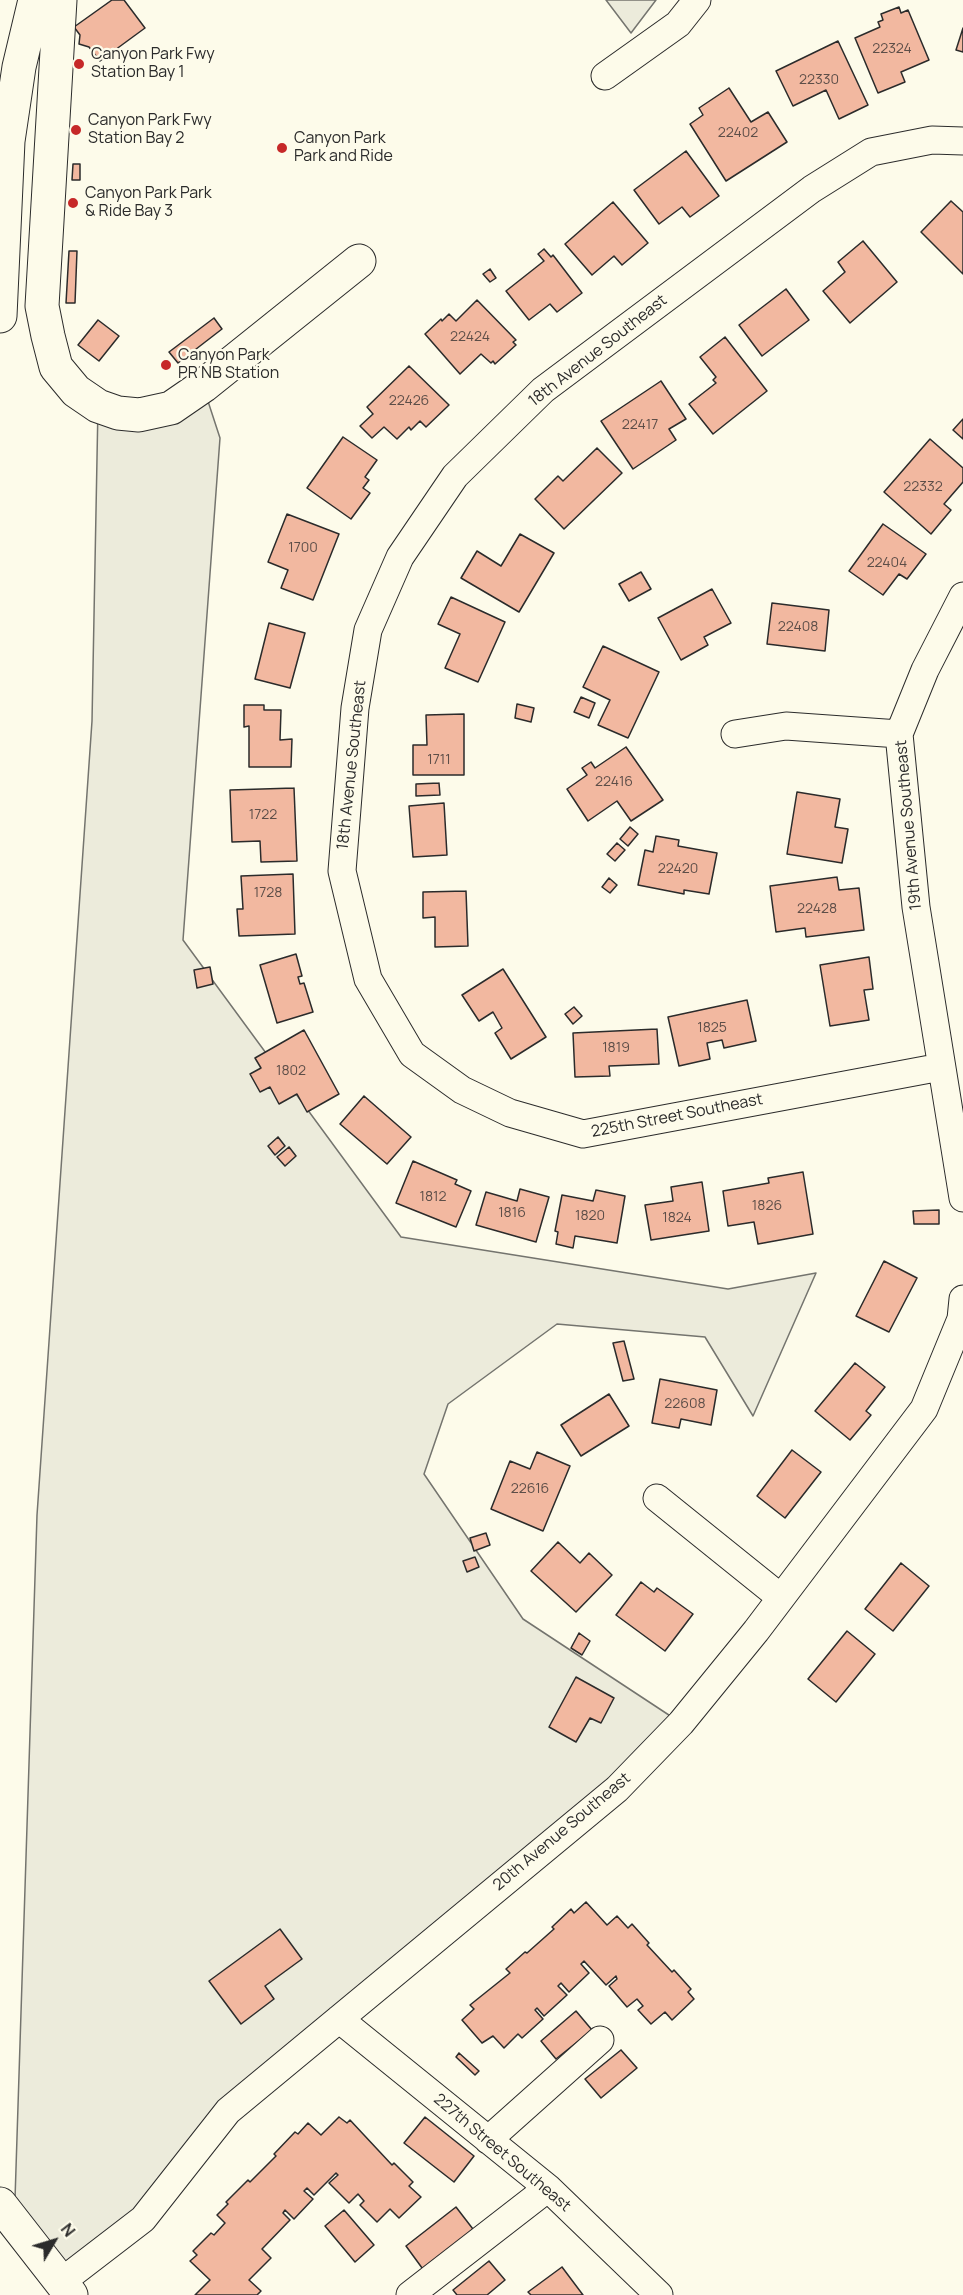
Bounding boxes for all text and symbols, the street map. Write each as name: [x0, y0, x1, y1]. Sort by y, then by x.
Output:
house number: 22324: [872, 41, 912, 57]
place label: Canyon Park Fwy Station Bay 1: [91, 45, 215, 83]
marker: Canyon Park Fwy Station Bay 1: [72, 57, 86, 71]
house number: 22330: [799, 72, 839, 88]
place label: Canyon Park Fwy Station Bay 2: [88, 111, 212, 149]
marker: Canyon Park Fwy Station Bay 2: [69, 123, 83, 137]
house number: 22402: [718, 125, 758, 141]
place label: Canyon Park Park and Ride: [294, 129, 393, 167]
marker: Canyon Park Park and Ride: [275, 141, 289, 155]
place label: Canyon Park Park & Ride Bay 3: [85, 184, 212, 222]
marker: Canyon Park Park & Ride Bay 3: [66, 196, 80, 210]
street label: 18th Avenue Southeast: [525, 291, 671, 411]
house number: 22424: [450, 329, 490, 345]
place label: Canyon Park PR NB Station: [178, 346, 279, 384]
marker: Canyon Park PR NB Station: [159, 358, 173, 372]
house number: 22426: [389, 393, 429, 409]
house number: 22417: [622, 417, 658, 433]
house number: 22332: [903, 479, 943, 495]
house number: 1700: [288, 540, 318, 556]
house number: 22404: [867, 555, 907, 571]
house number: 22408: [778, 619, 818, 635]
street label: 18th Avenue Southeast: [334, 679, 370, 851]
street label: 19th Avenue Southeast: [892, 739, 926, 911]
house number: 1711: [427, 752, 451, 768]
house number: 22416: [595, 774, 633, 790]
house number: 1722: [249, 807, 277, 823]
house number: 22420: [658, 861, 698, 877]
house number: 1728: [254, 885, 282, 901]
house number: 22428: [797, 901, 837, 917]
house number: 1825: [697, 1020, 727, 1036]
house number: 1819: [602, 1040, 630, 1056]
house number: 1802: [276, 1063, 306, 1079]
street label: 225th Street Southeast: [590, 1090, 764, 1142]
house number: 1812: [419, 1189, 447, 1205]
house number: 1826: [752, 1198, 782, 1214]
house number: 1816: [498, 1205, 526, 1221]
house number: 1820: [575, 1208, 605, 1224]
house number: 1824: [662, 1210, 692, 1226]
house number: 22608: [664, 1396, 706, 1412]
house number: 22616: [511, 1481, 549, 1497]
street label: 20th Avenue Southeast: [489, 1769, 635, 1895]
street label: 227th Street Southeast: [429, 2090, 575, 2216]
north arrow: [24, 2211, 84, 2271]
text: N: [56, 2219, 80, 2241]

